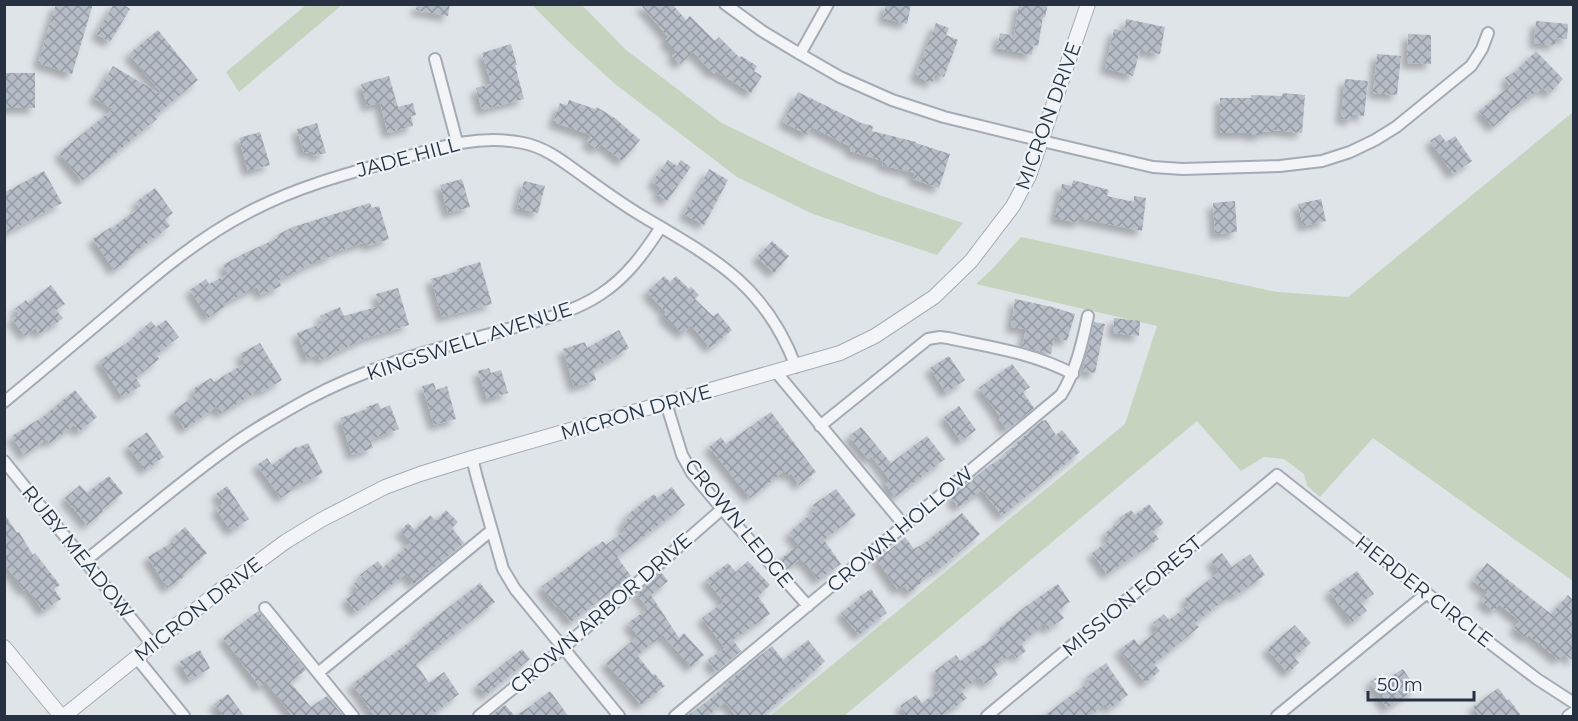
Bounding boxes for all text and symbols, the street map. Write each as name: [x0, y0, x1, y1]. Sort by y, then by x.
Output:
street label: MICRON DRIVE: [1010, 39, 1086, 193]
street label: JADE HILL: [353, 132, 462, 182]
street label: KINGSWELL AVENUE: [363, 296, 575, 386]
street label: MICRON DRIVE: [558, 379, 714, 445]
street label: CROWN LEDGE: [680, 454, 798, 592]
street label: CROWN HOLLOW: [822, 461, 978, 597]
street label: RUBY MEADOW: [17, 481, 139, 623]
street label: CROWN ARBOR DRIVE: [505, 528, 697, 698]
street label: MISSION FOREST: [1057, 530, 1207, 661]
street label: HERDER CIRCLE: [1351, 530, 1497, 652]
street label: MICRON DRIVE: [129, 552, 267, 666]
scale bar: [1368, 664, 1474, 702]
text: 50 m: [1377, 674, 1423, 696]

